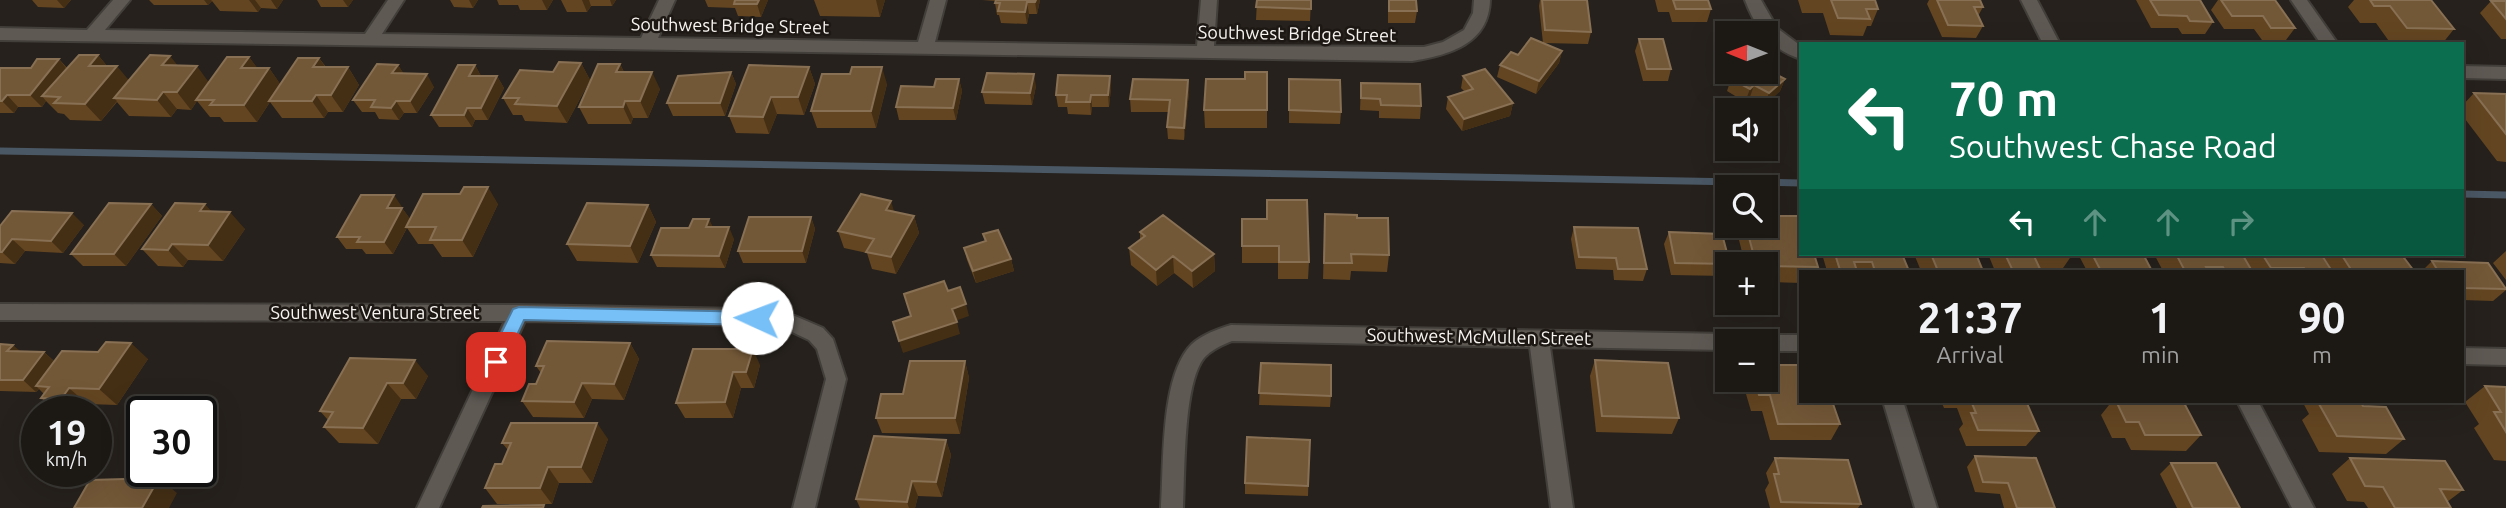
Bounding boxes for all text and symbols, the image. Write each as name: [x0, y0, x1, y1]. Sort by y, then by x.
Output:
street label: Southwest Bridge Street: [631, 13, 829, 37]
street label: Southwest Bridge Street: [1198, 21, 1396, 45]
north arrow: [1715, 21, 1778, 84]
map controls: [1715, 21, 1778, 392]
icon: left: [1834, 70, 1925, 161]
text: 70 m: [1949, 70, 2058, 125]
button: sound: [1715, 98, 1778, 161]
text: Southwest Chase Road: [1949, 128, 2277, 164]
button: search: [1715, 175, 1778, 238]
icon: left: [2003, 203, 2041, 241]
icon: ahead: [2076, 203, 2114, 241]
icon: ahead: [2149, 203, 2187, 241]
icon: right: [2222, 203, 2260, 241]
button: +: [1715, 252, 1778, 315]
position arrow: [720, 281, 794, 355]
text: 21:37: [1917, 294, 2023, 341]
text: 1: [2149, 294, 2172, 341]
text: 90: [2298, 294, 2346, 341]
street label: Southwest Ventura Street: [270, 302, 480, 322]
street label: Southwest McMullen Street: [1367, 324, 1591, 348]
button: −: [1715, 329, 1778, 392]
pin: [466, 332, 526, 392]
text: Arrival: [1937, 342, 2004, 367]
text: min: [2141, 342, 2180, 367]
text: m: [2312, 342, 2332, 367]
icon: arrive: [477, 343, 515, 381]
speed limit sign: 30: [126, 396, 217, 487]
text: 19: [47, 412, 86, 452]
text: km/h: [46, 449, 87, 469]

